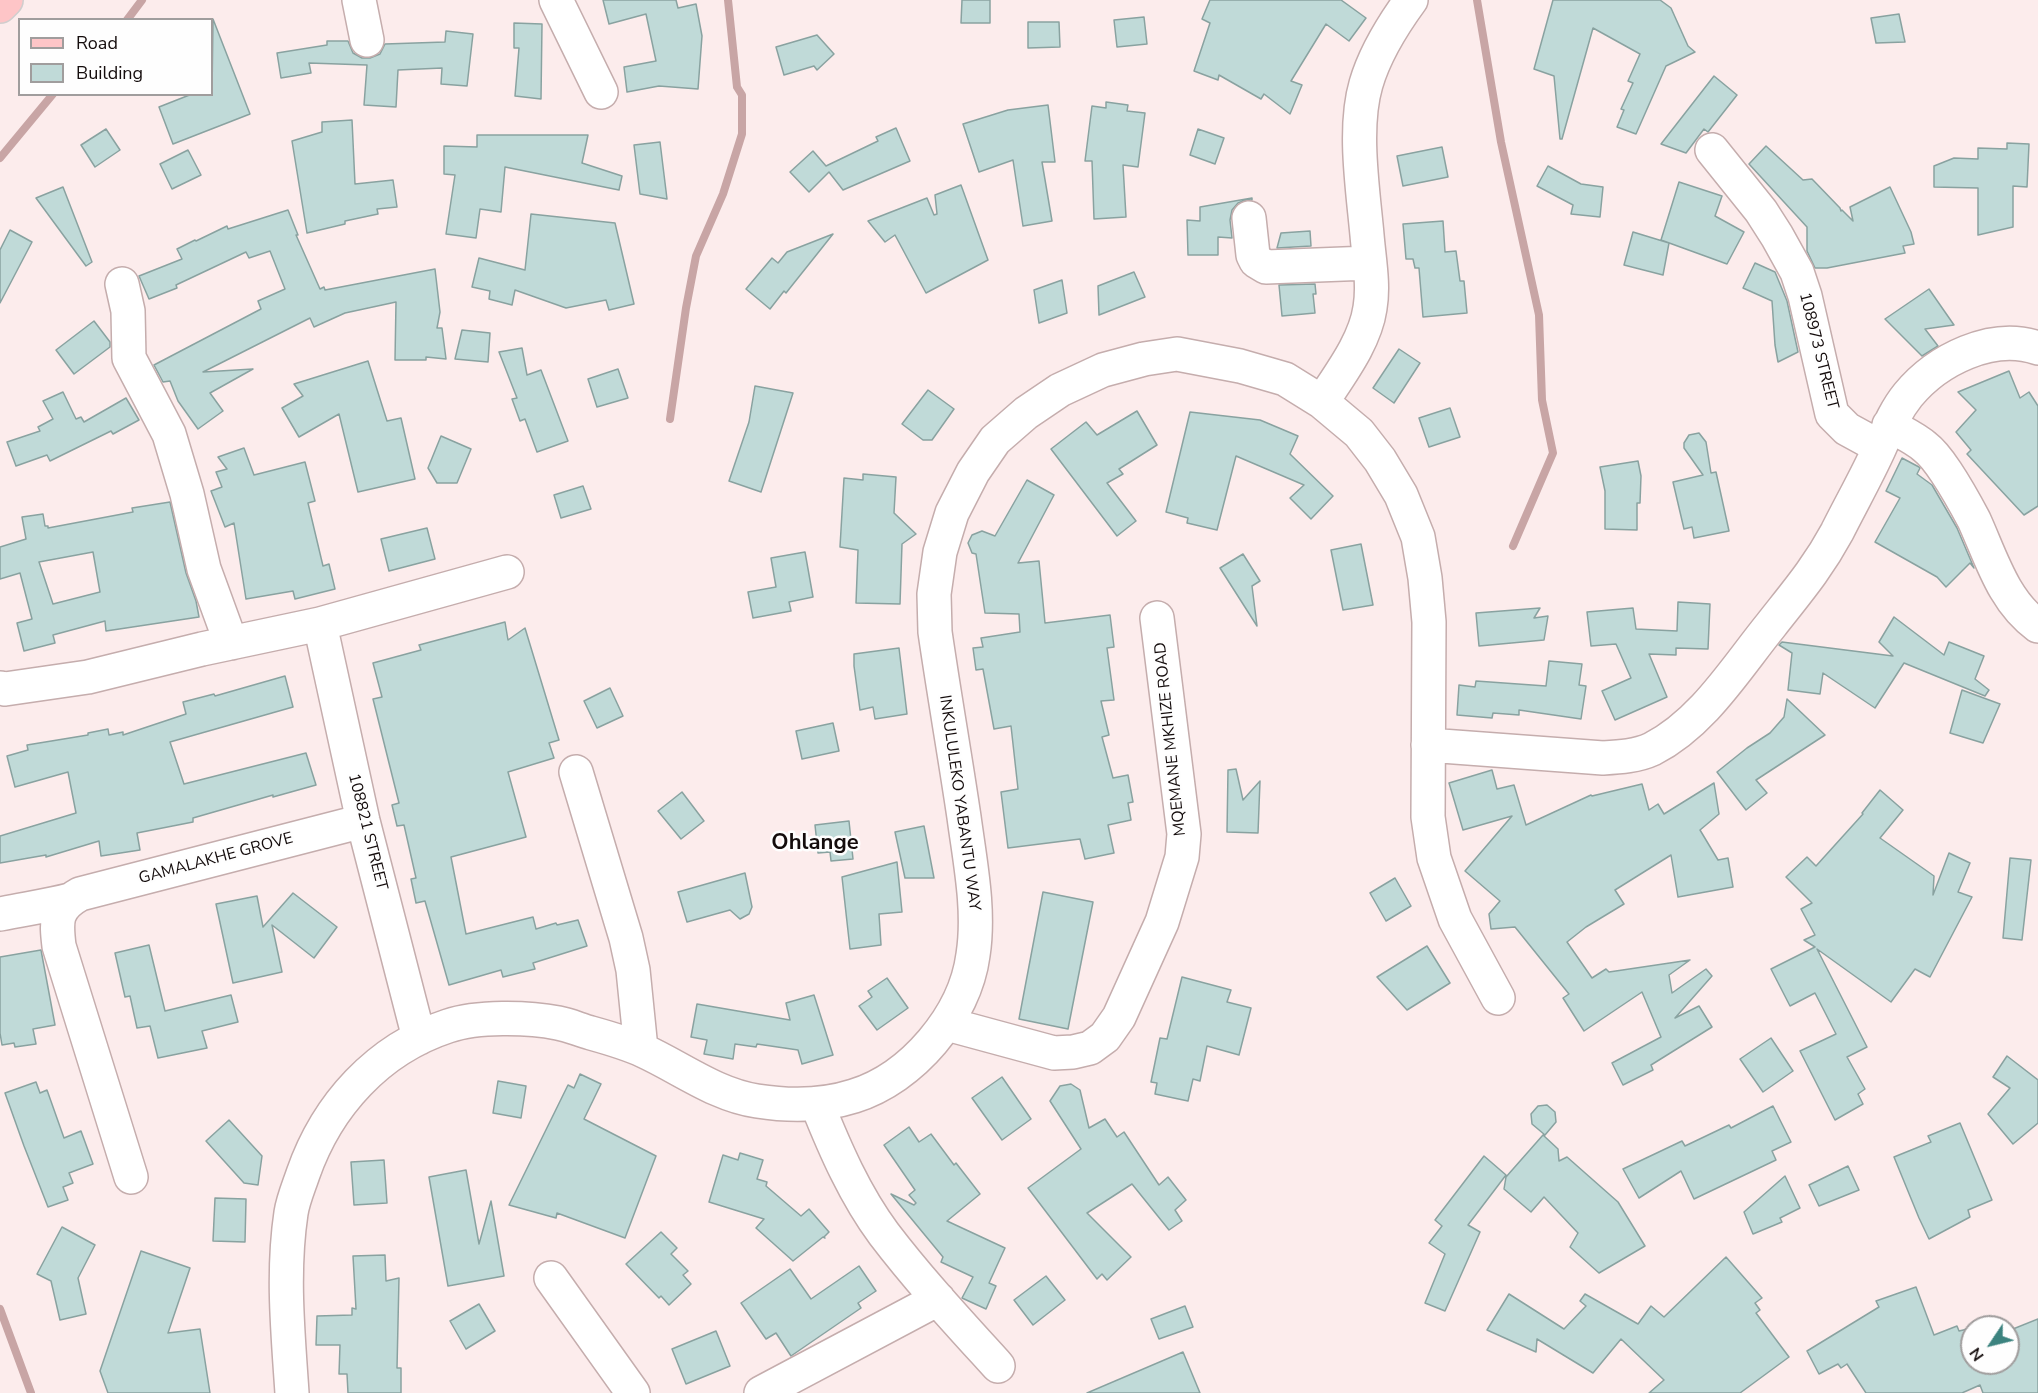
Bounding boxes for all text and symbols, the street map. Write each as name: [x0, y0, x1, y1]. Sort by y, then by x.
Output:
legend: [18, 18, 213, 96]
text: Road: [76, 31, 118, 55]
text: Building: [76, 61, 143, 85]
street label: 108973 STREET: [1794, 291, 1842, 411]
street label: MQEMANE MKHIZE ROAD: [1151, 641, 1191, 837]
street label: INKULULEKO YABANTU WAY: [934, 694, 984, 912]
street label: 108821 STREET: [343, 772, 391, 892]
street label: GAMALAKHE GROVE: [137, 829, 295, 889]
district label: Ohlange: [771, 831, 859, 857]
north arrow: [1960, 1315, 2020, 1375]
text: N: [1964, 1343, 1989, 1365]

